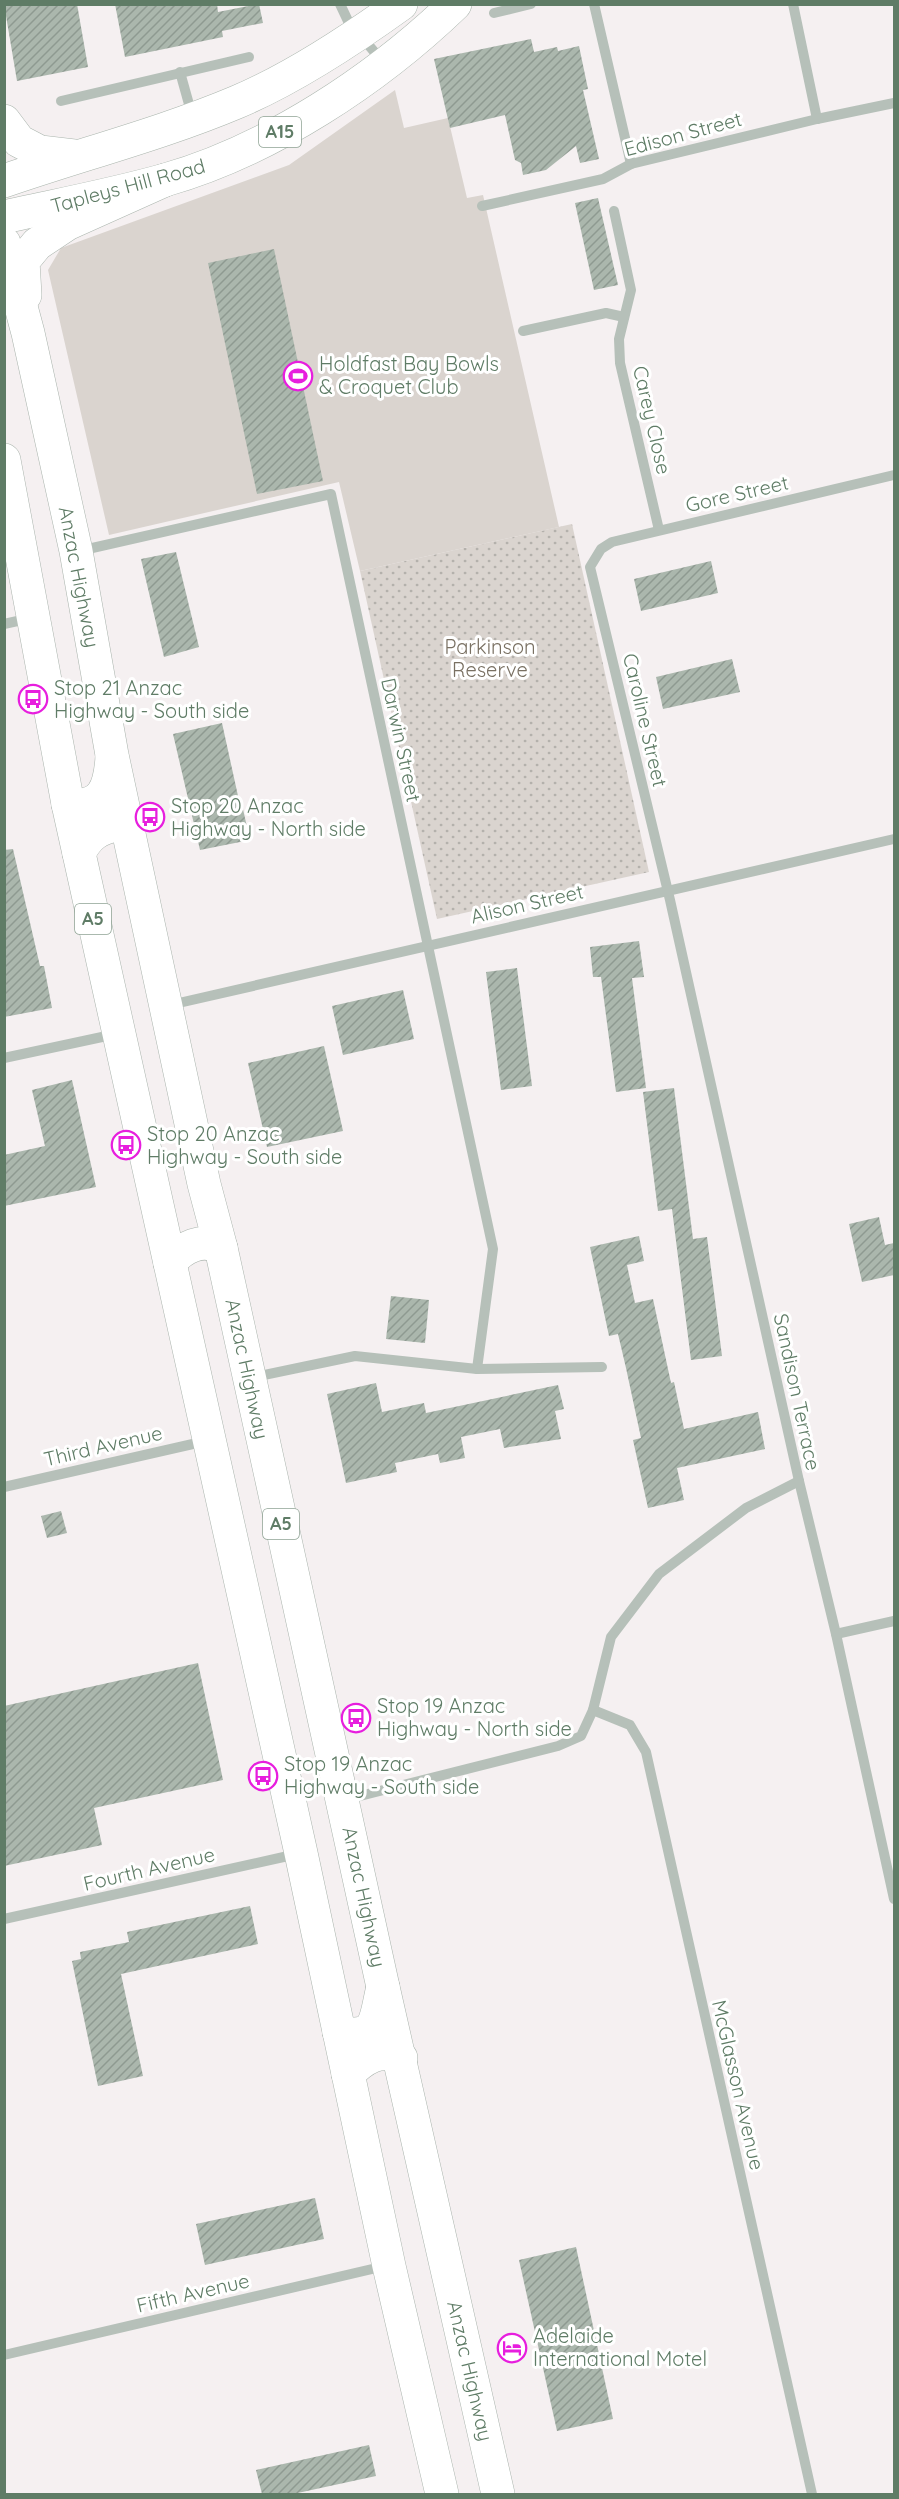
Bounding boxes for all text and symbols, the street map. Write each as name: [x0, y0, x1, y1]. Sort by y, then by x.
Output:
street label: Edison Street: [621, 106, 745, 161]
road number: A15: [259, 117, 301, 147]
street label: Tapleys Hill Road: [48, 153, 208, 218]
place label: Holdfast Bay Bowls & Croquet Club: [319, 351, 499, 399]
sports icon: Holdfast Bay Bowls & Croquet Club: [282, 360, 314, 392]
street label: Carey Close: [628, 363, 677, 477]
street label: Gore Street: [683, 470, 791, 517]
street label: Anzac Highway: [54, 504, 105, 650]
park label: Parkinson Reserve: [444, 634, 536, 682]
street label: Caroline Street: [618, 651, 673, 789]
place label: Stop 21 Anzac Highway - South side: [54, 675, 249, 723]
street label: Darwin Street: [376, 676, 427, 804]
bus stop icon: Stop 21 Anzac Highway - South side: [17, 683, 49, 715]
place label: Stop 20 Anzac Highway - North side: [171, 793, 366, 841]
bus stop icon: Stop 20 Anzac Highway - North side: [134, 801, 166, 833]
street label: Alison Street: [468, 878, 586, 929]
road number: A5: [75, 904, 111, 934]
place label: Stop 20 Anzac Highway - South side: [147, 1121, 342, 1169]
bus stop icon: Stop 20 Anzac Highway - South side: [110, 1129, 142, 1161]
street label: Anzac Highway: [220, 1296, 275, 1442]
street label: Sandison Terrace: [769, 1311, 826, 1473]
street label: Third Avenue: [41, 1420, 165, 1471]
road number: A5: [263, 1509, 299, 1539]
place label: Stop 19 Anzac Highway - North side: [377, 1693, 572, 1741]
bus stop icon: Stop 19 Anzac Highway - North side: [340, 1702, 372, 1734]
place label: Stop 19 Anzac Highway - South side: [284, 1751, 479, 1799]
bus stop icon: Stop 19 Anzac Highway - South side: [247, 1760, 279, 1792]
street label: Anzac Highway: [337, 1824, 392, 1970]
street label: Fourth Avenue: [81, 1841, 217, 1896]
street label: McGlasson Avenue: [707, 1997, 770, 2172]
street label: Fifth Avenue: [134, 2267, 252, 2318]
street label: Anzac Highway: [442, 2298, 499, 2443]
place label: Adelaide International Motel: [533, 2323, 707, 2371]
hotel icon: Adelaide International Motel: [496, 2332, 528, 2364]

